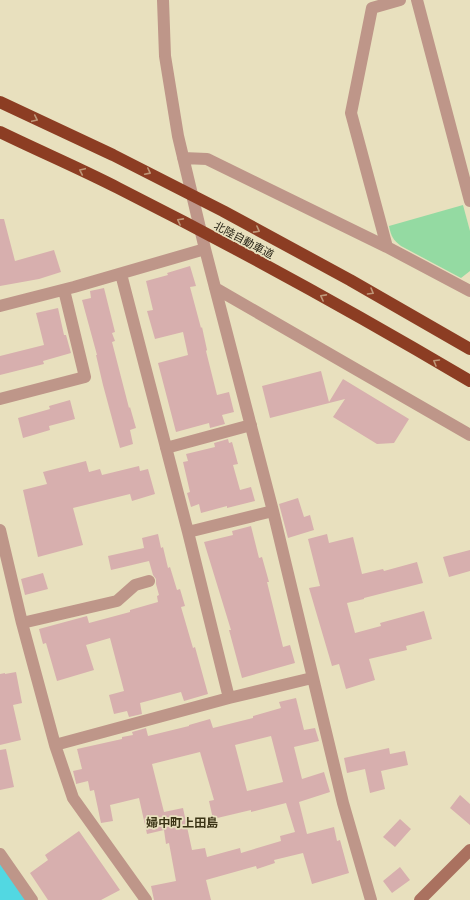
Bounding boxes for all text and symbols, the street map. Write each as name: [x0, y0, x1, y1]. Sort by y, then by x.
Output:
one-way arrow: [32, 114, 39, 122]
one-way arrow: [79, 168, 86, 176]
one-way arrow: [143, 168, 151, 175]
one-way arrow: [177, 218, 185, 226]
street label: 北陸自動車道: [212, 218, 276, 262]
one-way arrow: [253, 225, 261, 233]
one-way arrow: [367, 288, 374, 295]
one-way arrow: [320, 295, 328, 302]
one-way arrow: [433, 359, 440, 366]
district label: 婦中町上田島: [146, 815, 218, 830]

